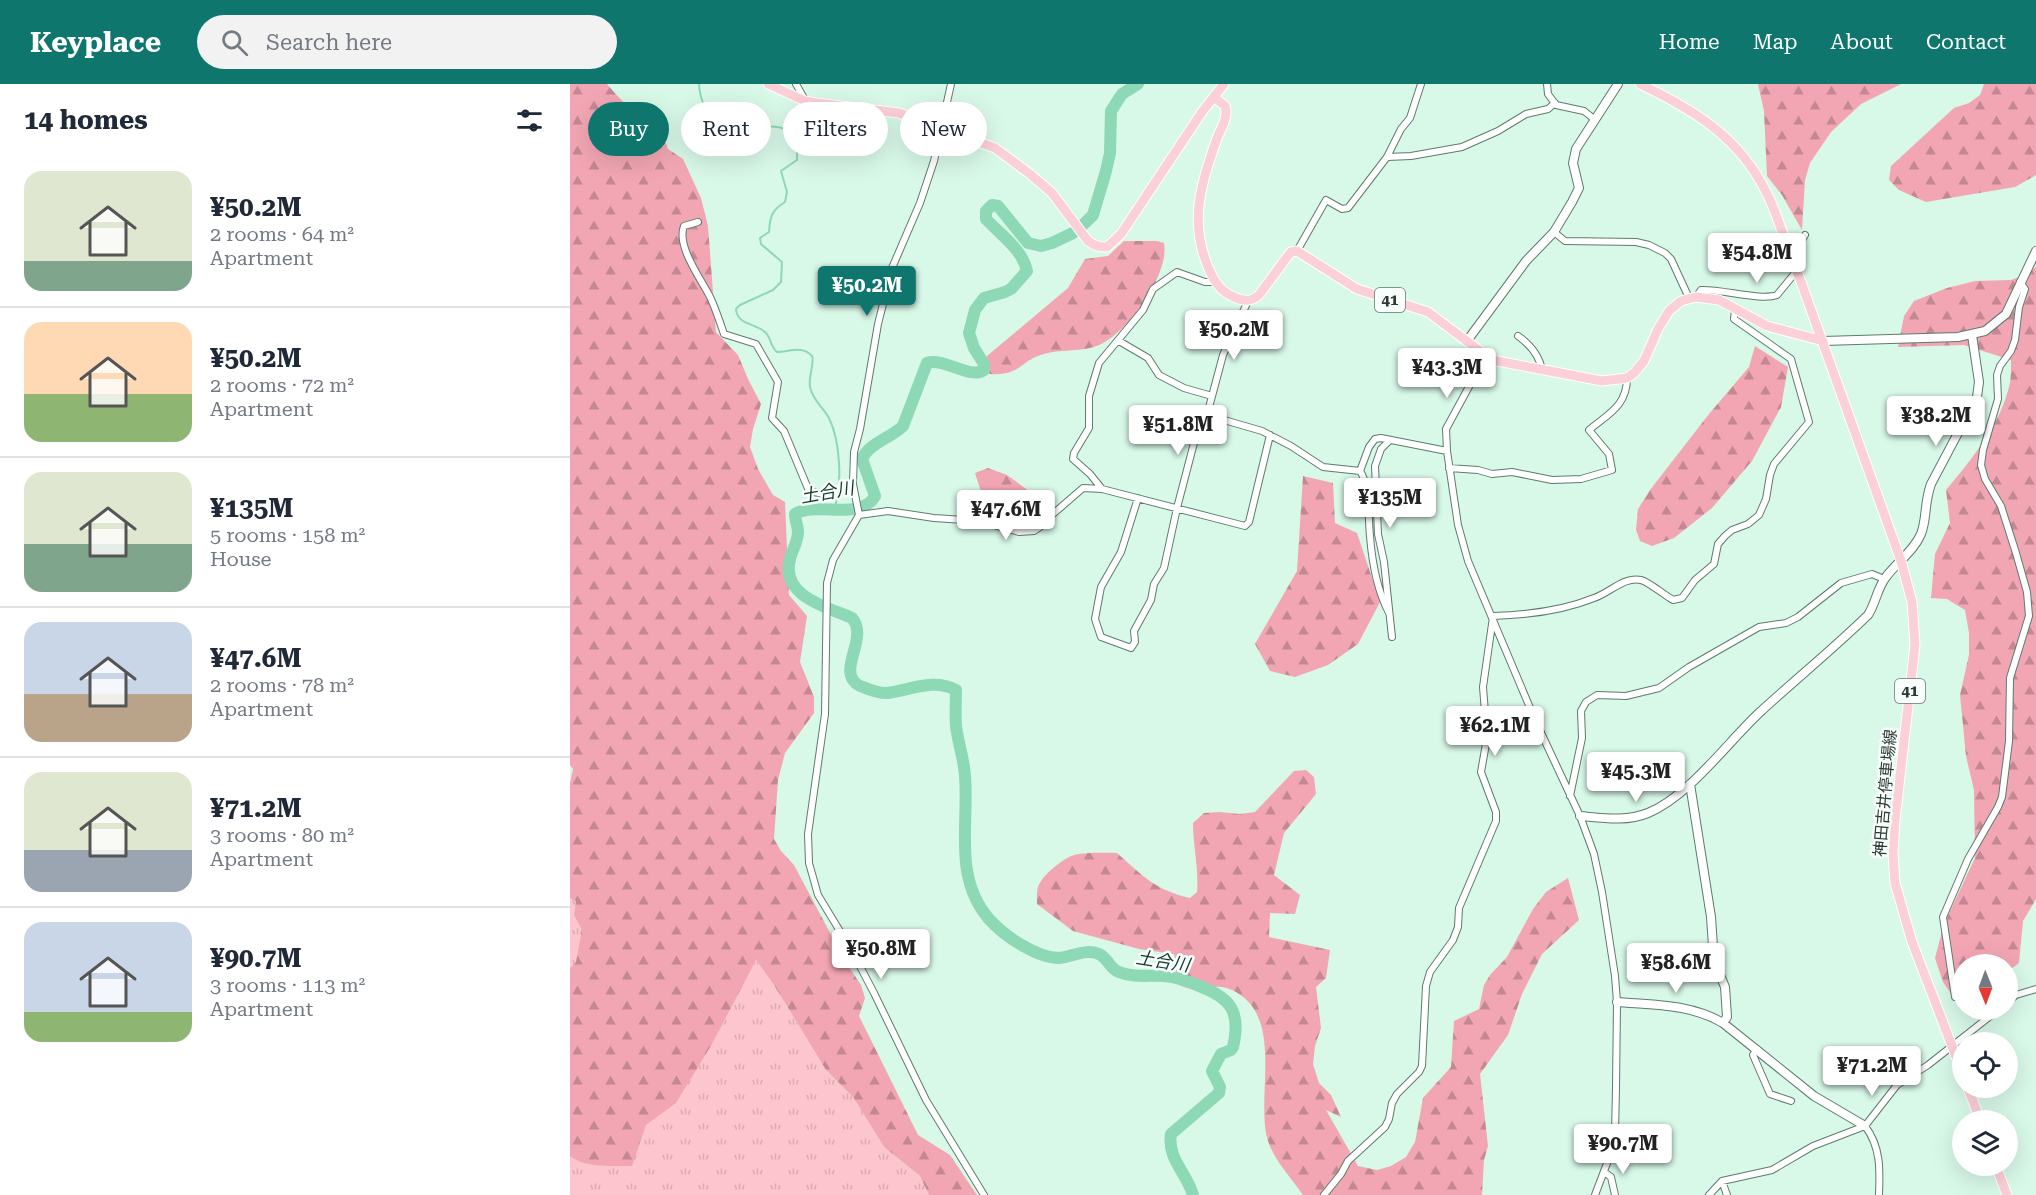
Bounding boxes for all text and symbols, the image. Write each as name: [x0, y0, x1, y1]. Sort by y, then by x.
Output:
search box: [197, 15, 617, 69]
text: Keyplace: [30, 26, 161, 59]
icon: search: [218, 26, 251, 59]
text: Search here: [266, 30, 392, 55]
text: Home: [1659, 30, 1720, 54]
text: Map: [1753, 30, 1798, 54]
text: About: [1831, 30, 1893, 54]
text: Contact: [1926, 30, 2006, 54]
chip: Buy: [588, 102, 669, 156]
chip: Rent: [681, 102, 771, 156]
chip: Filters: [783, 102, 888, 156]
chip: New: [900, 102, 987, 156]
icon: filters: [513, 104, 546, 137]
text: 14 homes: [24, 105, 148, 135]
text: ¥50.2M: [210, 192, 302, 222]
icon: home: [72, 195, 144, 267]
text: 2 rooms · 64 m²: [210, 222, 354, 246]
pin: ¥54.8M: [1708, 233, 1806, 284]
text: ¥54.8M: [1722, 240, 1792, 264]
text: Apartment: [210, 246, 313, 270]
pin: ¥50.2M: [818, 266, 916, 317]
text: ¥50.2M: [832, 273, 902, 297]
road number: 41: [1375, 288, 1405, 312]
pin: ¥50.2M: [1185, 310, 1283, 361]
text: ¥50.2M: [1199, 317, 1269, 341]
text: ¥50.2M: [210, 343, 302, 373]
icon: home: [72, 346, 144, 418]
pin: ¥43.3M: [1398, 348, 1496, 399]
text: ¥43.3M: [1412, 355, 1482, 379]
text: 2 rooms · 72 m²: [210, 373, 354, 397]
pin: ¥38.2M: [1887, 396, 1985, 447]
text: Apartment: [210, 397, 313, 421]
text: ¥38.2M: [1901, 403, 1971, 427]
pin: ¥51.8M: [1129, 405, 1227, 456]
text: ¥51.8M: [1143, 412, 1213, 436]
water label: 土合川: [799, 477, 857, 507]
pin: ¥135M: [1348, 478, 1432, 529]
text: ¥135M: [1358, 485, 1422, 509]
pin: ¥47.6M: [957, 490, 1055, 541]
text: ¥135M: [210, 493, 293, 523]
icon: home: [72, 496, 144, 568]
text: ¥47.6M: [971, 497, 1041, 521]
text: 5 rooms · 158 m²: [210, 523, 365, 547]
text: House: [210, 547, 272, 571]
text: ¥47.6M: [210, 643, 302, 673]
icon: home: [72, 646, 144, 718]
text: 2 rooms · 78 m²: [210, 673, 354, 697]
road number: 41: [1895, 679, 1925, 703]
text: Apartment: [210, 697, 313, 721]
pin: ¥62.1M: [1446, 706, 1544, 757]
text: ¥62.1M: [1460, 713, 1530, 737]
street label: 神田吉井停車場線: [1870, 728, 1900, 858]
pin: ¥45.3M: [1587, 752, 1685, 803]
text: ¥45.3M: [1601, 759, 1671, 783]
text: ¥71.2M: [210, 793, 302, 823]
icon: home: [72, 796, 144, 868]
text: 3 rooms · 80 m²: [210, 823, 354, 847]
text: Apartment: [210, 847, 313, 871]
pin: ¥50.8M: [832, 929, 930, 980]
text: ¥50.8M: [846, 936, 916, 960]
text: ¥90.7M: [210, 943, 302, 973]
pin: ¥58.6M: [1627, 943, 1725, 994]
icon: home: [72, 946, 144, 1018]
water label: 土合川: [1135, 946, 1193, 976]
text: ¥58.6M: [1641, 950, 1711, 974]
north arrow: [1952, 954, 2018, 1020]
map controls: [1952, 954, 2018, 1176]
text: 3 rooms · 113 m²: [210, 973, 365, 997]
text: Apartment: [210, 997, 313, 1021]
button: locate: [1952, 1032, 2018, 1098]
pin: ¥71.2M: [1823, 1046, 1921, 1097]
text: ¥71.2M: [1837, 1053, 1907, 1077]
button: layers: [1952, 1110, 2018, 1176]
pin: ¥90.7M: [1574, 1124, 1672, 1175]
text: ¥90.7M: [1588, 1131, 1658, 1155]

